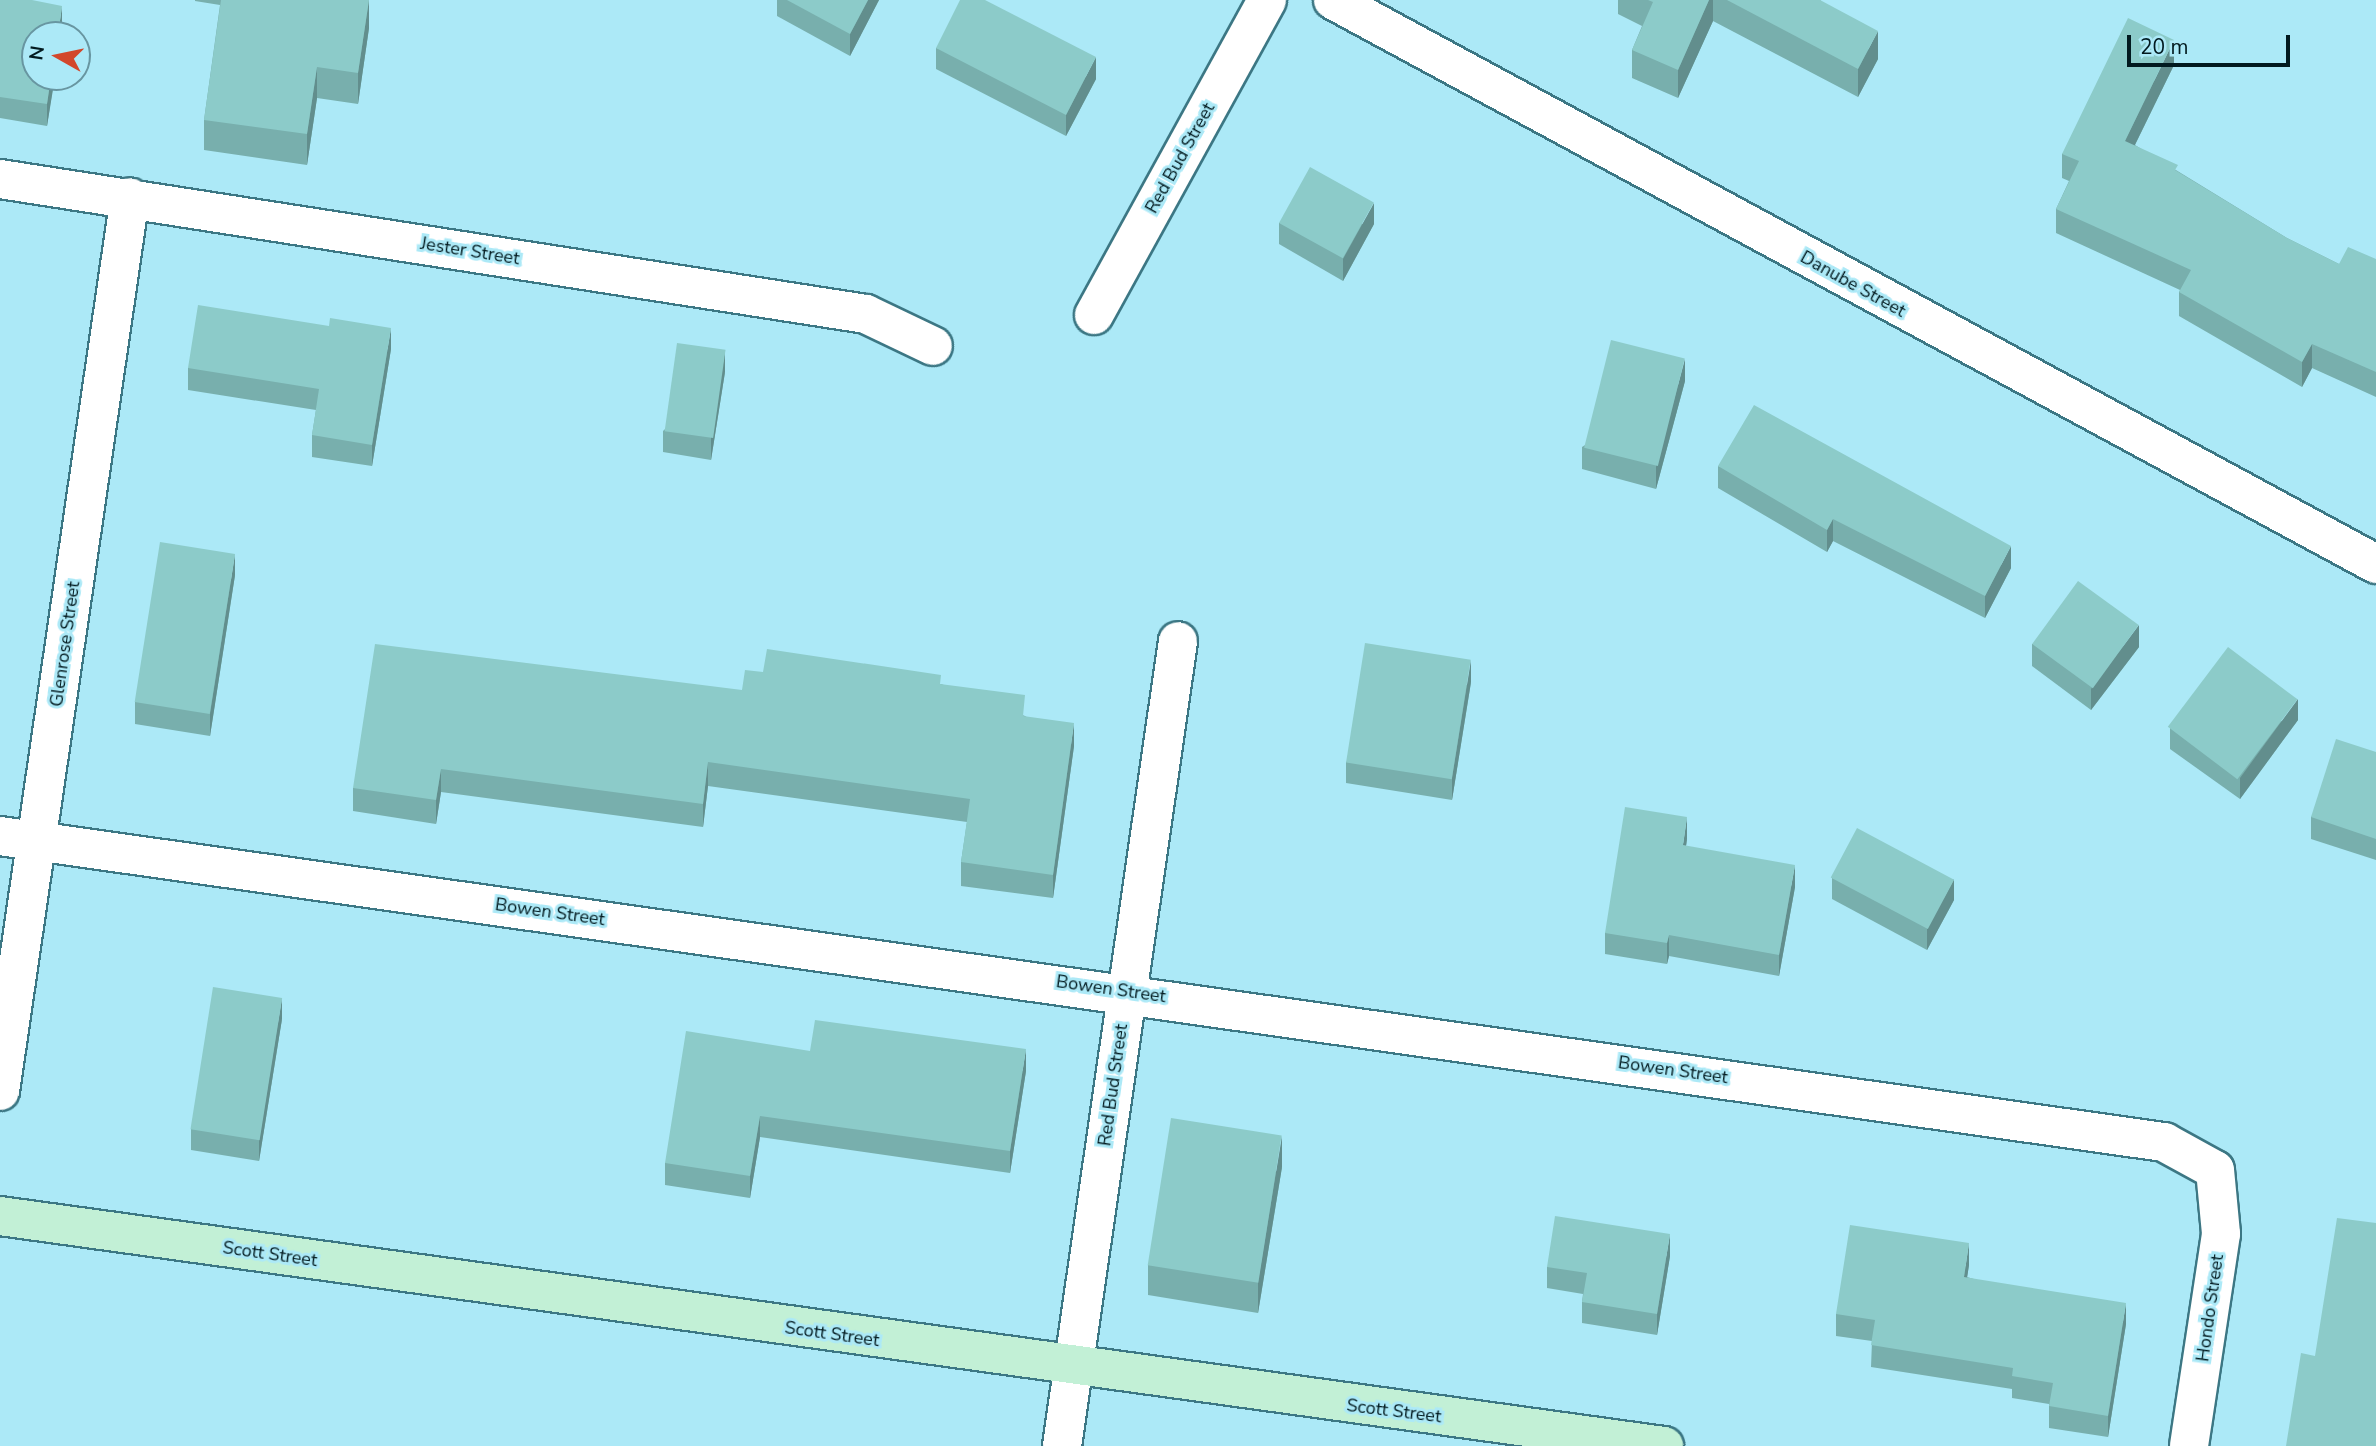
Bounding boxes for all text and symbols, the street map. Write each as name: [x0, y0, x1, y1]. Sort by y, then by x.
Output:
north arrow: [21, 21, 91, 91]
scale bar: [2131, 21, 2294, 65]
text: 20 m: [2140, 33, 2189, 61]
text: N: [23, 44, 51, 62]
street label: Red Bud Street: [1141, 99, 1219, 217]
street label: Jester Street: [419, 233, 521, 269]
street label: Danube Street: [1797, 246, 1909, 322]
street label: Glenrose Street: [46, 580, 84, 708]
street label: Bowen Street: [494, 894, 606, 930]
street label: Bowen Street: [1055, 971, 1167, 1007]
street label: Red Bud Street: [1094, 1023, 1132, 1147]
street label: Bowen Street: [1617, 1052, 1729, 1088]
street label: Scott Street: [221, 1237, 319, 1271]
street label: Hondo Street: [2192, 1253, 2228, 1363]
street label: Scott Street: [783, 1317, 881, 1351]
street label: Scott Street: [1345, 1394, 1443, 1428]

